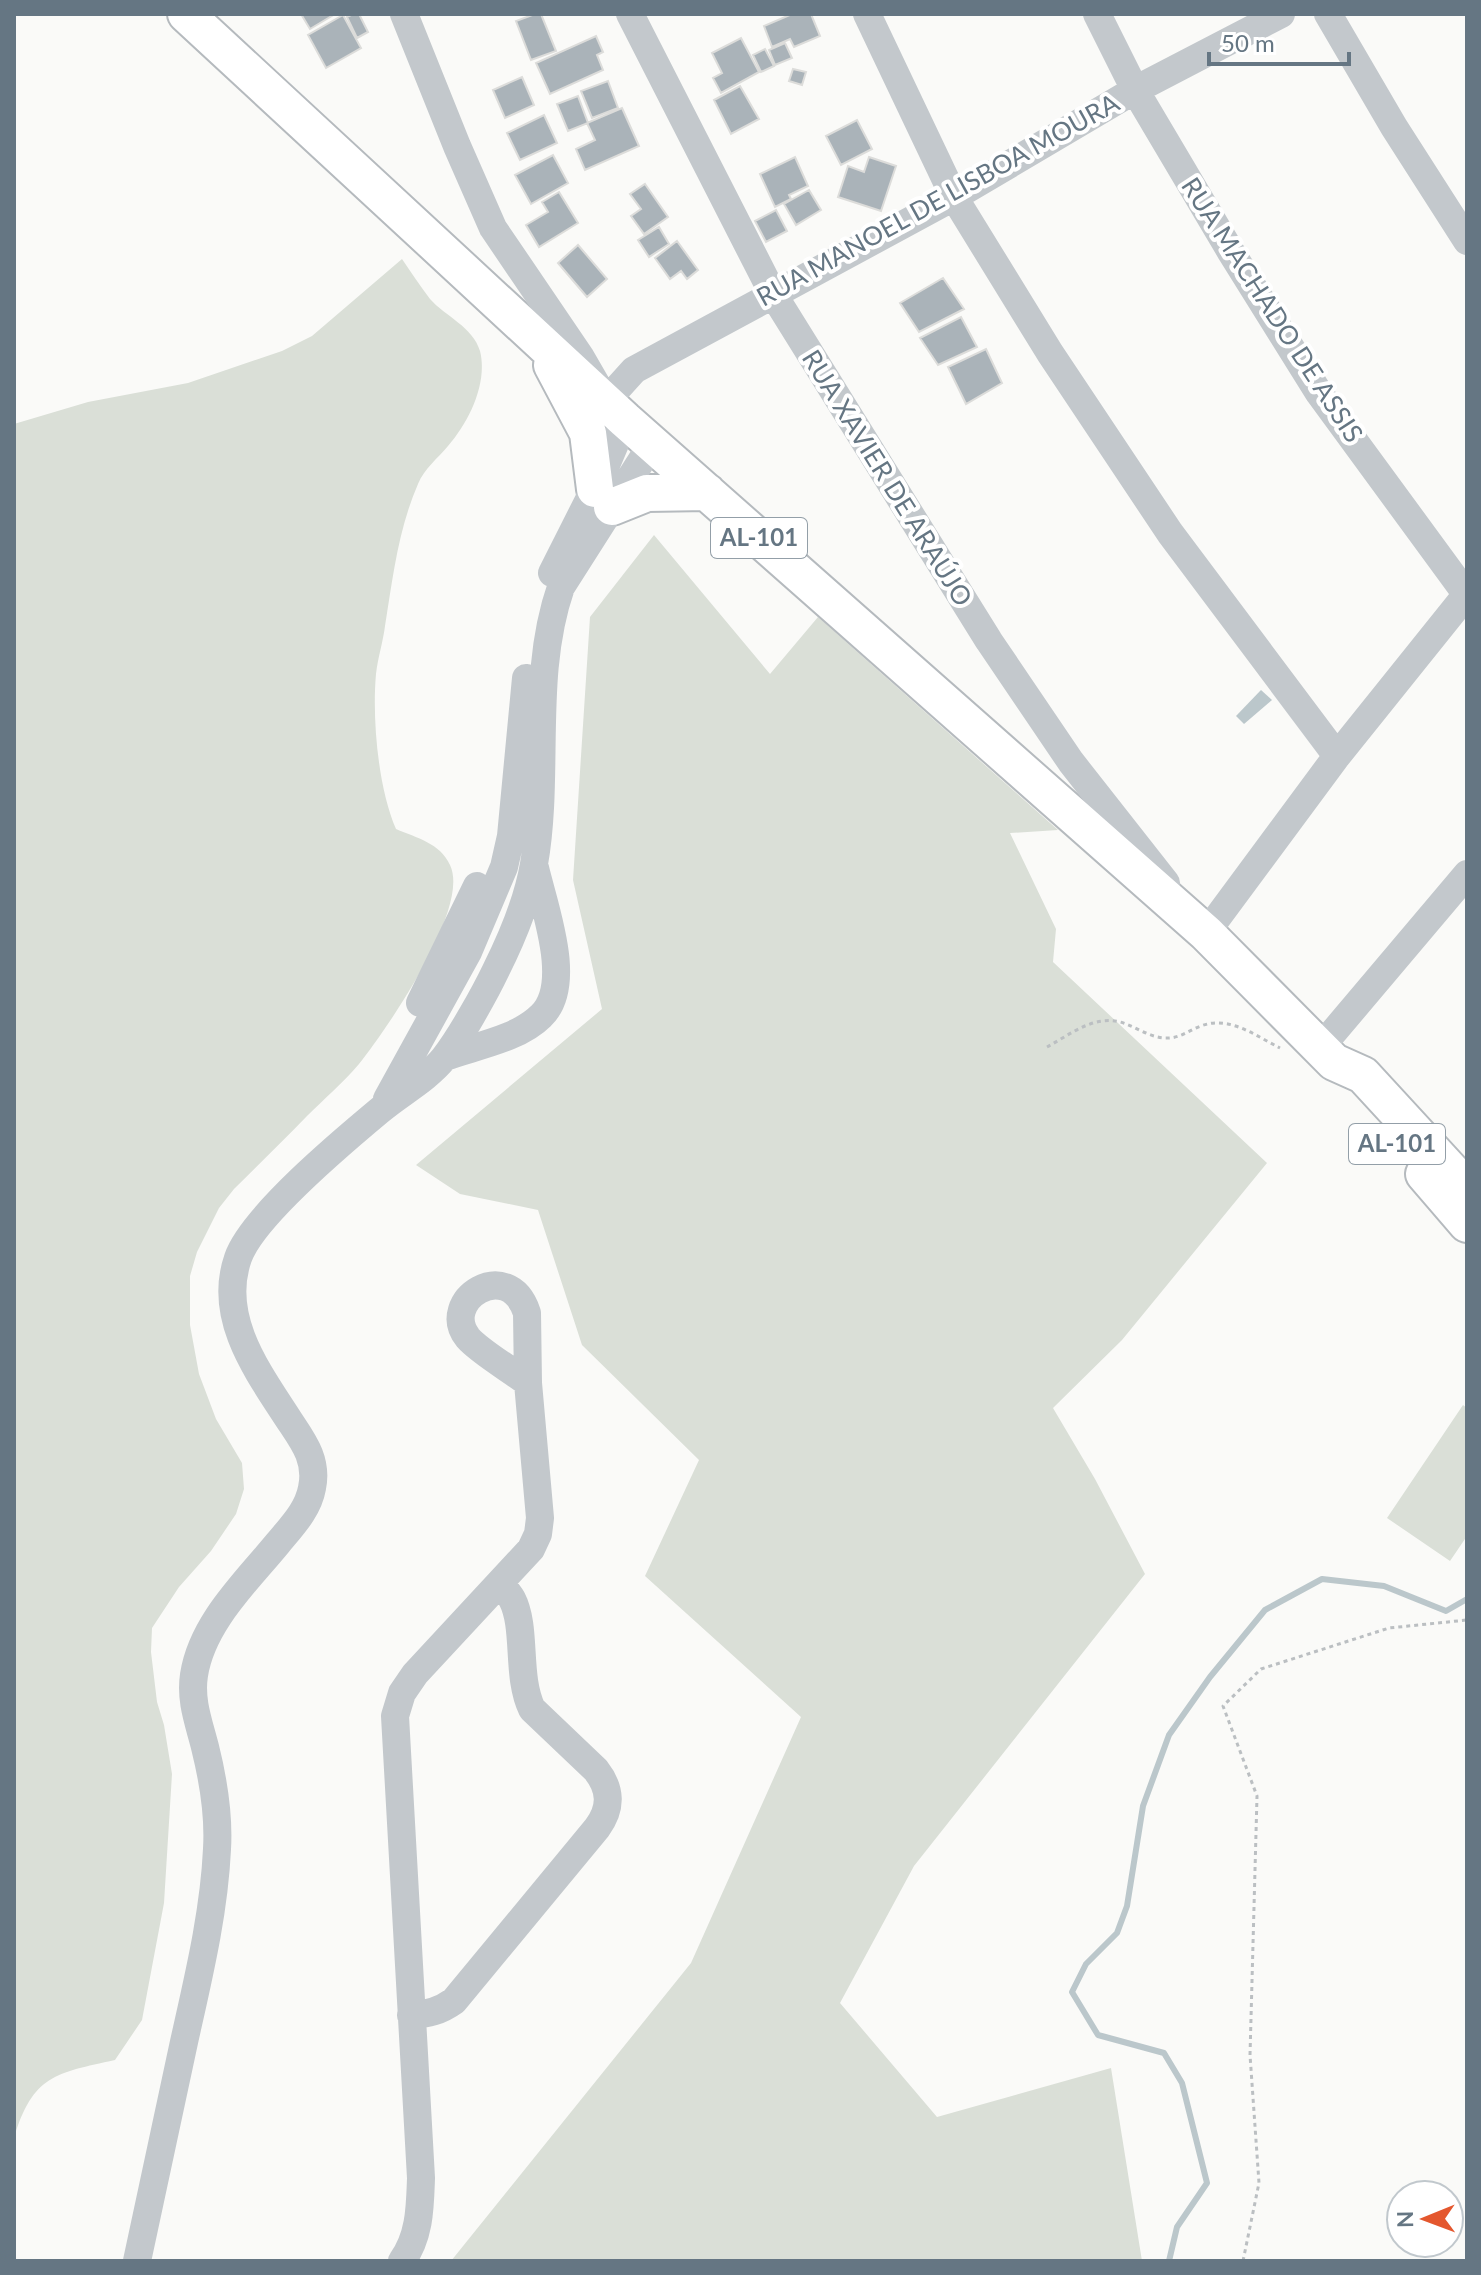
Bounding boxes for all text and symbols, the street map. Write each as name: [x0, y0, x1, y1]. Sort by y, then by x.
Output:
scale bar: [1209, 16, 1349, 66]
text: 50 m: [1221, 28, 1275, 57]
street label: RUA MANOEL DE LISBOA MOURA: [751, 86, 1125, 312]
street label: RUA MACHADO DE ASSIS: [1175, 171, 1371, 448]
street label: RUA XAVIER DE ARAÚJO: [796, 343, 980, 611]
road number: AL-101: [711, 518, 807, 558]
road number: AL-101: [1349, 1124, 1445, 1164]
north arrow: [1385, 2179, 1465, 2259]
text: N: [1391, 2211, 1418, 2228]

